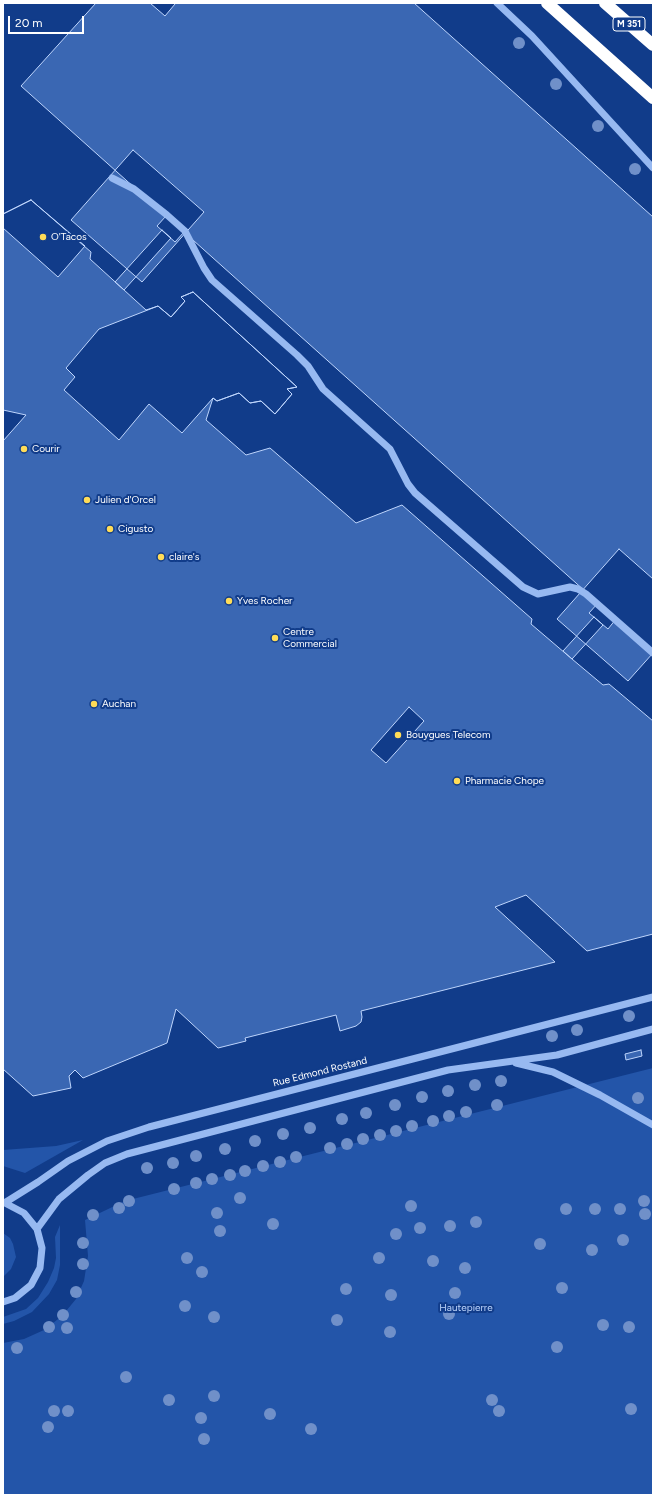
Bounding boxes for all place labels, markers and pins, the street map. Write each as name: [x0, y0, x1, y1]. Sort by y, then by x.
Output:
place label: O'Tacos: [51, 231, 87, 243]
marker: O'Tacos: [38, 232, 48, 242]
place label: Courir: [32, 443, 60, 455]
marker: Courir: [19, 444, 29, 454]
place label: Julien d'Orcel: [95, 494, 156, 506]
marker: Julien d'Orcel: [82, 495, 92, 505]
place label: Cigusto: [118, 523, 153, 535]
marker: Cigusto: [105, 524, 115, 534]
place label: claire's: [169, 551, 200, 563]
marker: claire's: [156, 552, 166, 562]
place label: Yves Rocher: [237, 595, 293, 607]
marker: Yves Rocher: [224, 596, 234, 606]
place label: Centre Commercial: [283, 626, 337, 650]
marker: Centre Commercial: [270, 633, 280, 643]
place label: Auchan: [102, 698, 136, 710]
marker: Auchan: [89, 699, 99, 709]
place label: Bouygues Telecom: [406, 729, 490, 741]
marker: Bouygues Telecom: [393, 730, 403, 740]
place label: Pharmacie Chope: [465, 775, 544, 787]
marker: Pharmacie Chope: [452, 776, 462, 786]

